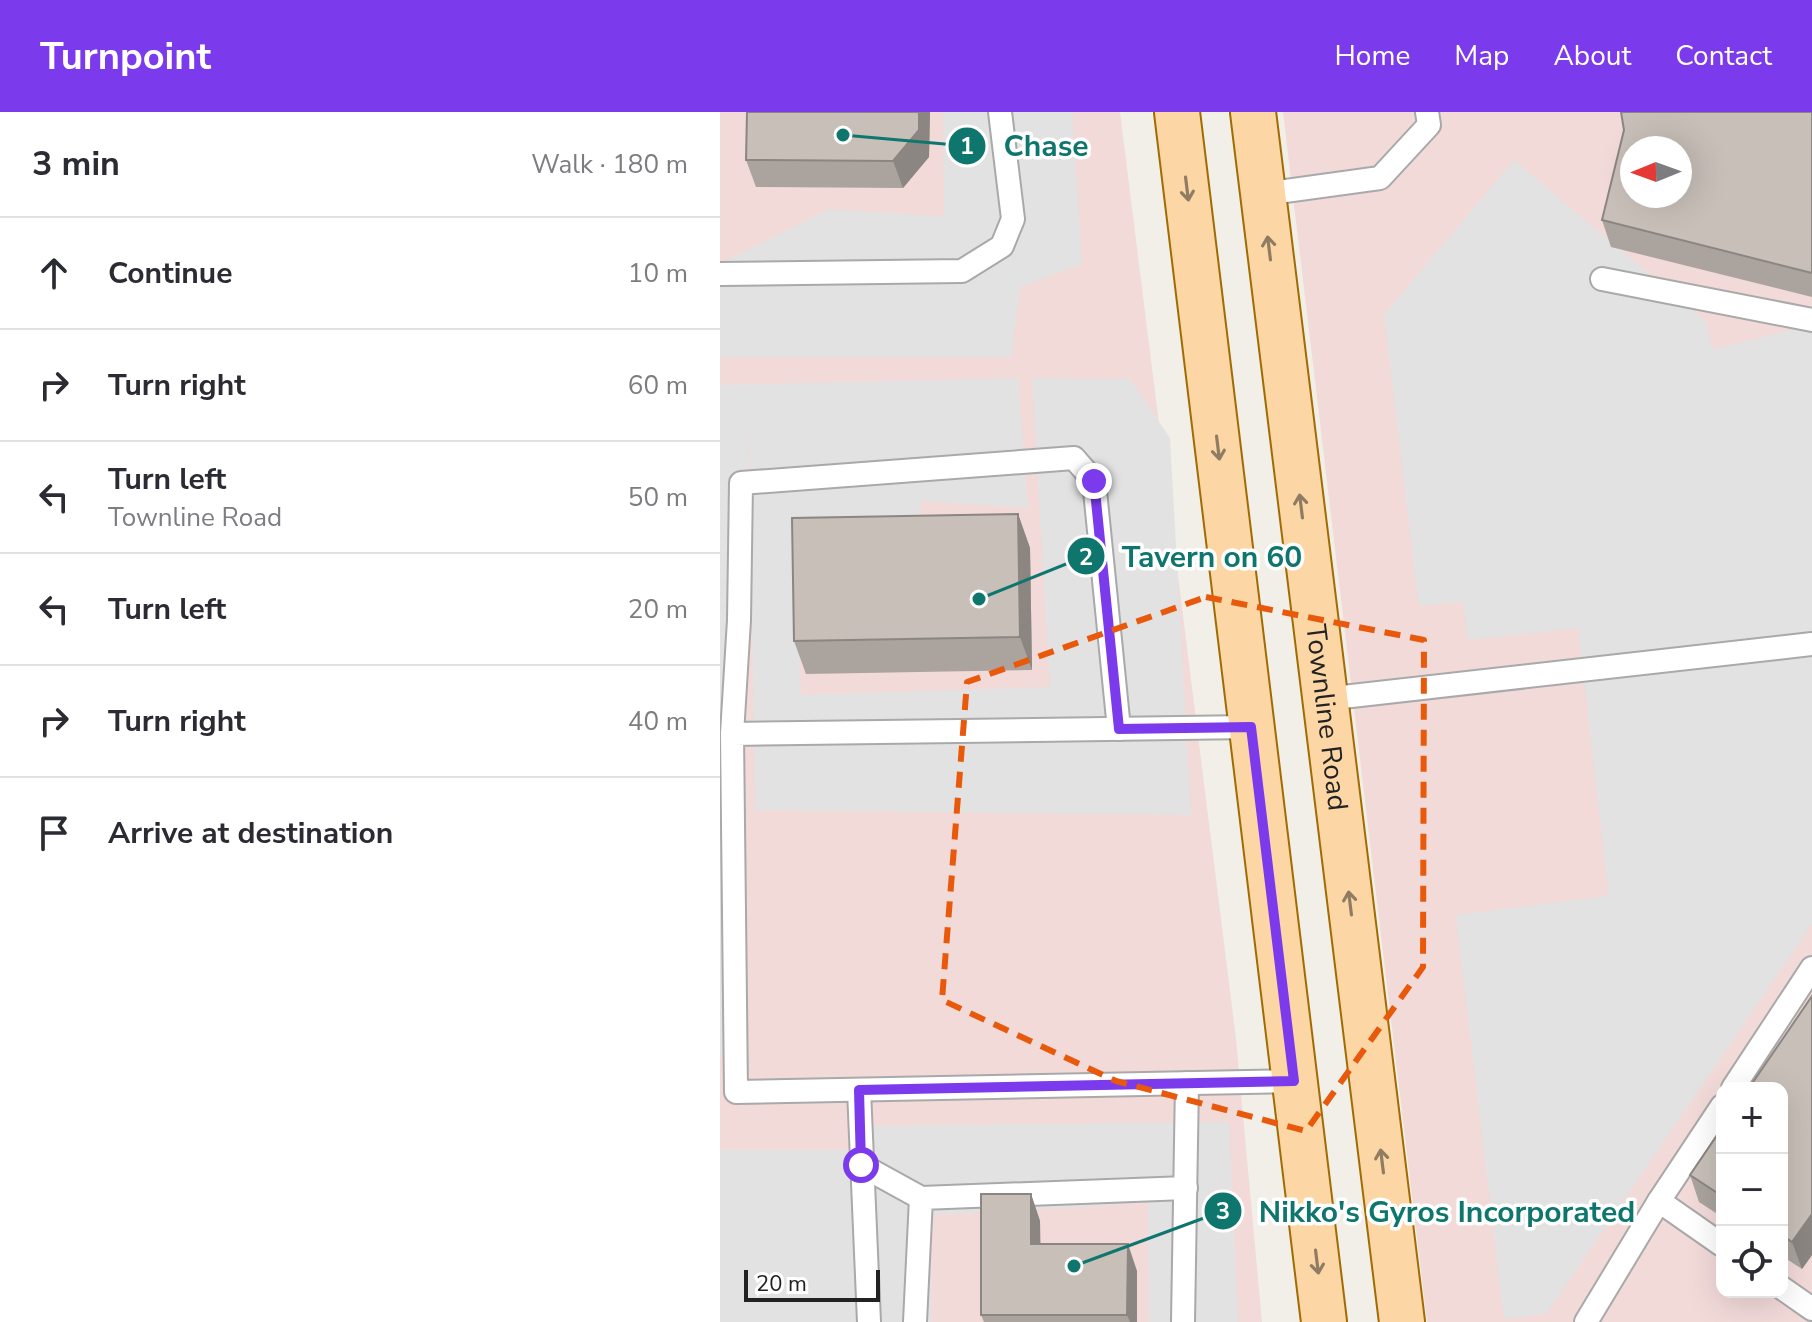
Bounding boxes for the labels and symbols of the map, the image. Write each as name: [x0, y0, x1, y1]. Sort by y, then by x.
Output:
callout: Chase: [947, 119, 1105, 173]
text: Chase: [1003, 126, 1089, 167]
text: 1: [960, 130, 974, 162]
north arrow: [1620, 136, 1692, 208]
one-way arrow: [1179, 176, 1194, 202]
one-way arrow: [1262, 235, 1277, 262]
one-way arrow: [1210, 434, 1225, 460]
route end: [1076, 463, 1112, 499]
one-way arrow: [1293, 494, 1308, 519]
callout: Tavern on 60: [1066, 529, 1319, 583]
text: Tavern on 60: [1122, 537, 1302, 578]
text: 2: [1079, 541, 1093, 573]
street label: Townline Road: [1296, 622, 1357, 813]
one-way arrow: [1342, 891, 1357, 916]
route start: [843, 1147, 879, 1183]
one-way arrow: [1374, 1149, 1389, 1174]
callout: Nikko's Gyros Incorporated: [1203, 1184, 1651, 1238]
text: Nikko's Gyros Incorporated: [1259, 1192, 1635, 1233]
text: 3: [1216, 1195, 1230, 1227]
one-way arrow: [1309, 1248, 1324, 1274]
scale bar: [744, 1266, 880, 1302]

